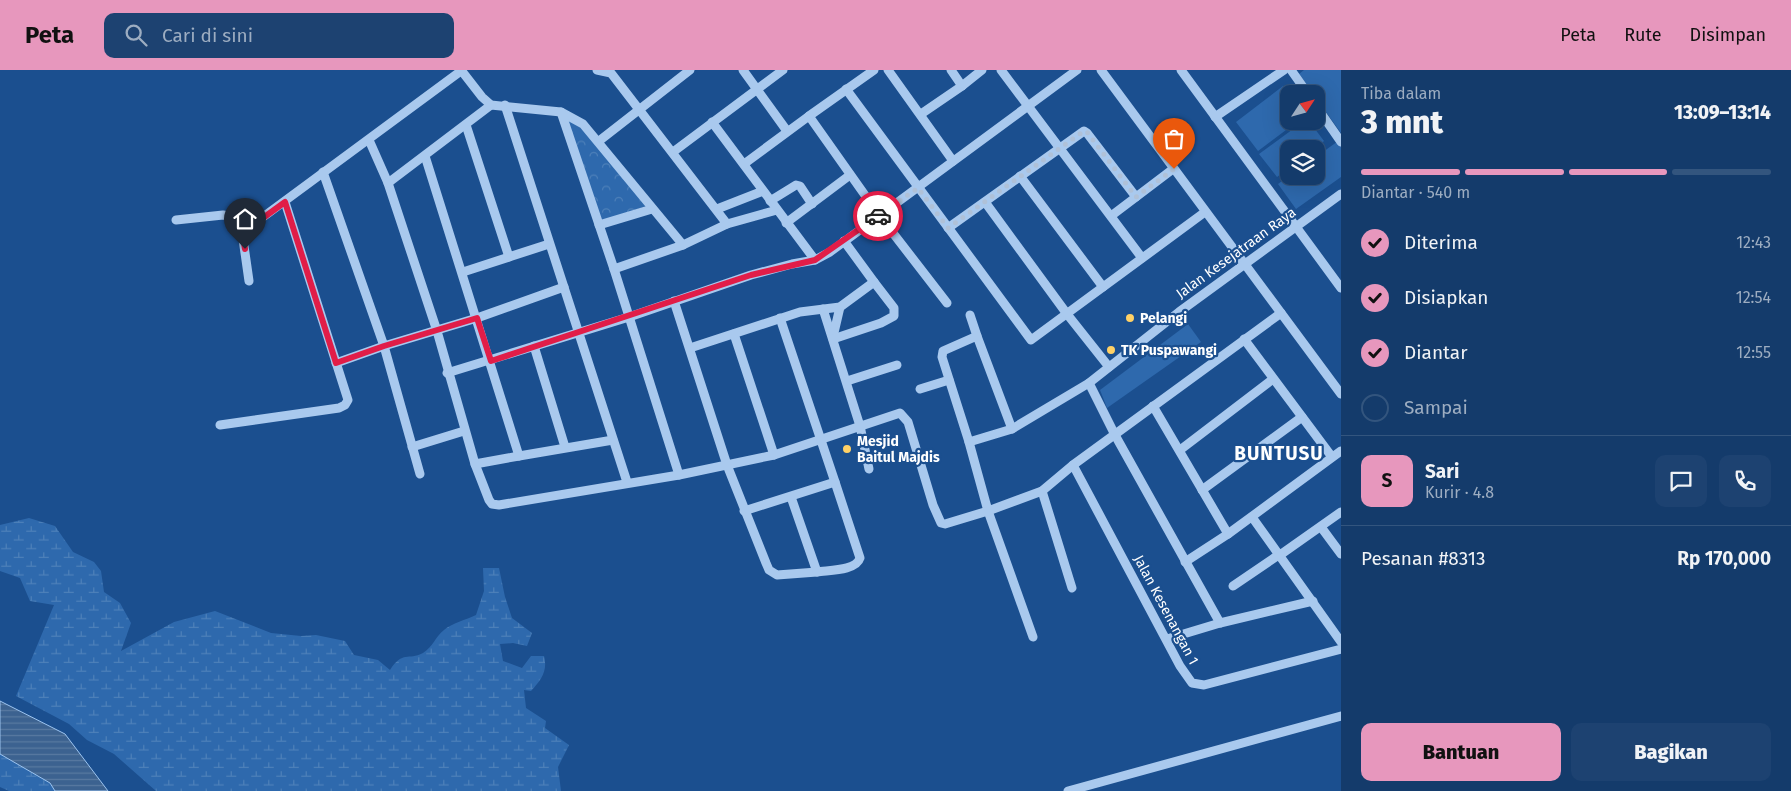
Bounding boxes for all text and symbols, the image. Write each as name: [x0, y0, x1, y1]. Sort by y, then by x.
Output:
search box: [104, 13, 454, 58]
text: Peta: [25, 21, 74, 49]
icon: search: [122, 21, 150, 49]
text: Cari di sini: [162, 24, 253, 47]
text: Peta: [1560, 24, 1596, 46]
text: Rute: [1624, 24, 1662, 46]
text: Disimpan: [1690, 24, 1766, 46]
text: Tiba dalam: [1361, 84, 1441, 103]
north arrow: [1280, 85, 1325, 130]
map controls: [1280, 85, 1325, 185]
text: 13:09–13:14: [1674, 101, 1771, 124]
text: 3 mnt: [1361, 103, 1443, 141]
pin: [1153, 118, 1195, 169]
icon: bag: [1160, 125, 1188, 153]
button: layers: [1280, 140, 1325, 185]
text: Diantar · 540 m: [1361, 183, 1470, 202]
courier: [853, 191, 903, 241]
pin: [224, 198, 266, 249]
icon: car: [864, 202, 892, 230]
street label: Jalan Kesejatraan Raya: [1173, 204, 1299, 302]
icon: home: [231, 205, 259, 233]
icon: check: [1361, 229, 1389, 257]
text: Diterima: [1404, 231, 1478, 254]
text: 12:43: [1736, 233, 1771, 252]
icon: check: [1361, 284, 1389, 312]
text: Disiapkan: [1404, 286, 1488, 309]
text: 12:54: [1736, 288, 1771, 307]
place label: Pelangi: [1140, 310, 1187, 327]
marker: Pelangi: [1124, 312, 1136, 324]
icon: check: [1361, 339, 1389, 367]
text: Diantar: [1404, 341, 1467, 364]
place label: TK Puspawangi: [1121, 342, 1217, 359]
text: 12:55: [1736, 343, 1771, 362]
marker: TK Puspawangi: [1105, 344, 1117, 356]
text: Sampai: [1404, 396, 1468, 419]
place label: Mesjid Baitul Majdis: [857, 433, 940, 466]
district label: BUNTUSU: [1234, 442, 1324, 465]
marker: Mesjid Baitul Majdis: [841, 443, 853, 455]
button: chat: [1655, 455, 1707, 507]
button: phone: [1719, 455, 1771, 507]
text: Sari: [1425, 460, 1459, 483]
text: S: [1382, 469, 1392, 492]
text: Kurir · 4.8: [1425, 483, 1494, 502]
text: Pesanan #8313: [1361, 547, 1486, 570]
text: Rp 170,000: [1677, 547, 1771, 570]
street label: Jalan Kesenangan 1: [1130, 552, 1202, 668]
button: Bantuan: [1361, 723, 1561, 781]
button: Bagikan: [1571, 723, 1771, 781]

